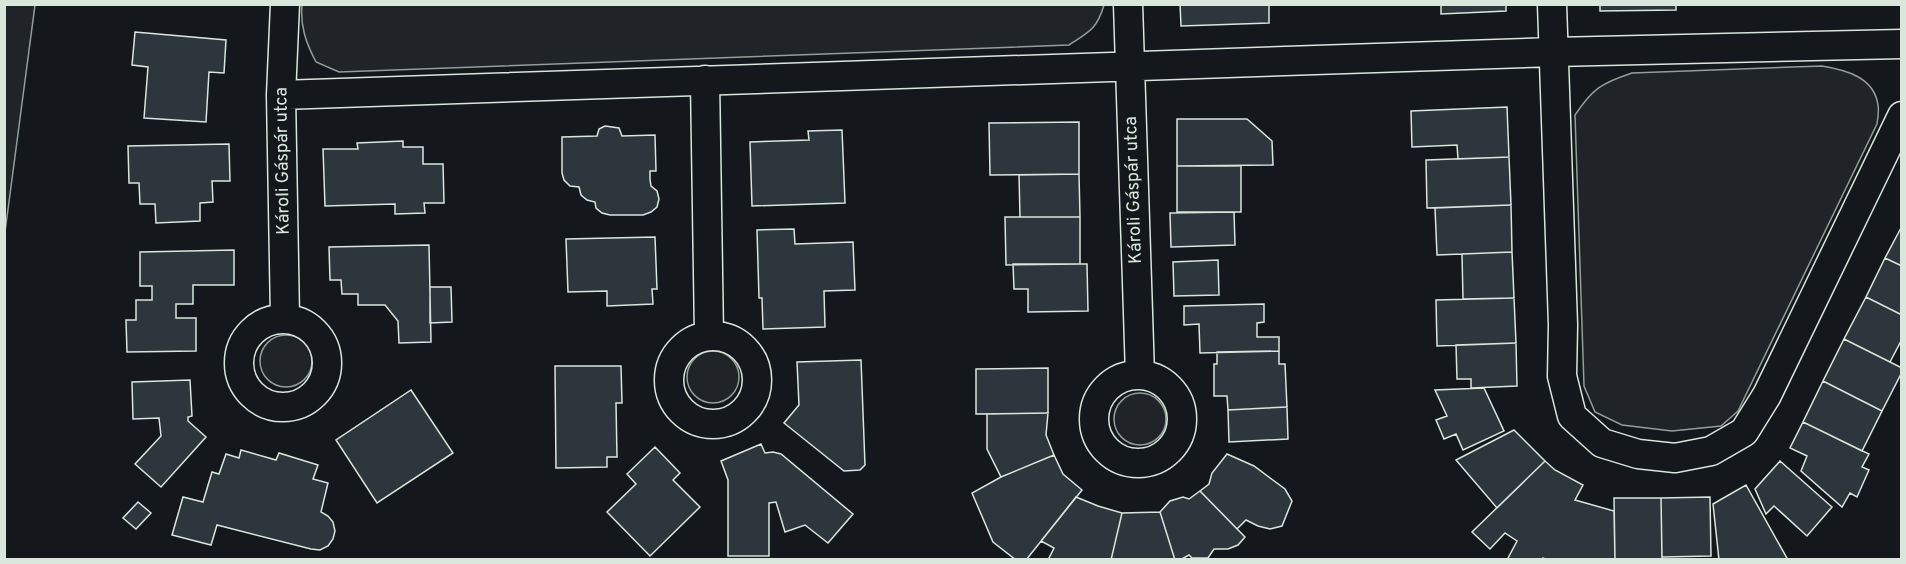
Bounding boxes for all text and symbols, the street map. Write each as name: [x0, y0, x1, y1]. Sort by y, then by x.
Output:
street label: Károli Gáspár utca: [270, 87, 296, 235]
street label: Károli Gáspár utca: [1120, 116, 1148, 264]

